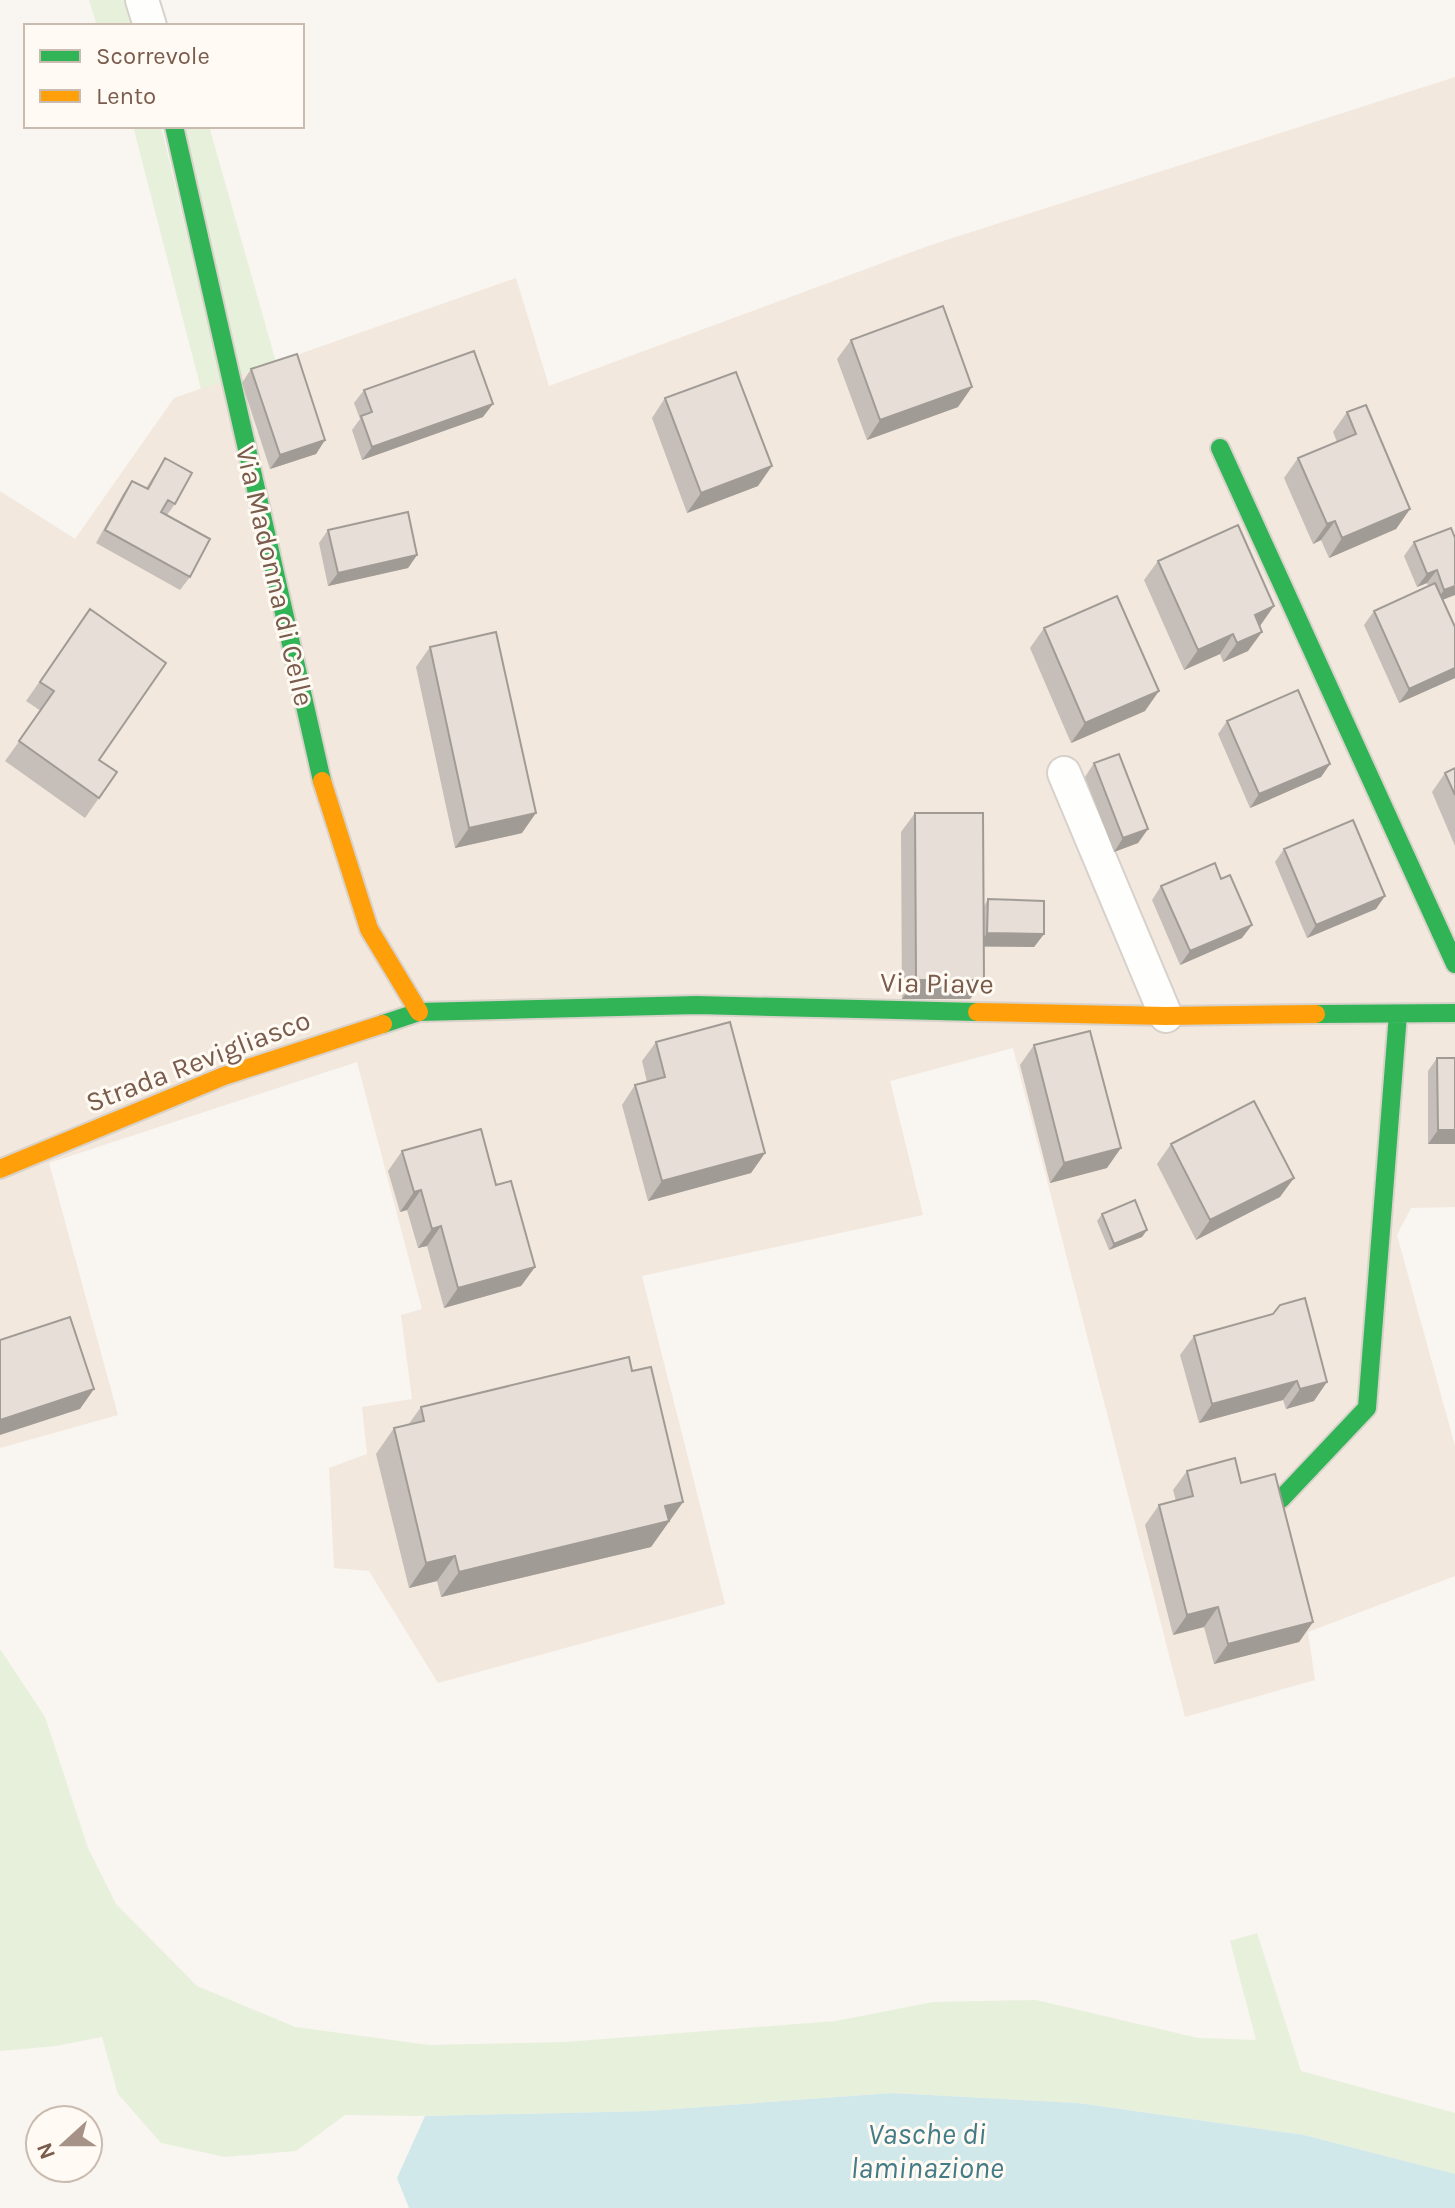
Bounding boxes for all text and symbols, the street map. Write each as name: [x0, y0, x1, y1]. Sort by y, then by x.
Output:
legend: [24, 24, 304, 128]
text: Scorrevole: [96, 42, 210, 70]
text: Lento: [96, 82, 156, 110]
street label: Via Madonna di Celle: [229, 443, 321, 709]
street label: Via Piave: [880, 966, 994, 1000]
street label: Strada Revigliasco: [81, 1003, 315, 1119]
north arrow: [24, 2104, 104, 2184]
water label: Vasche di laminazione: [850, 2116, 1004, 2186]
text: N: [31, 2139, 61, 2163]

